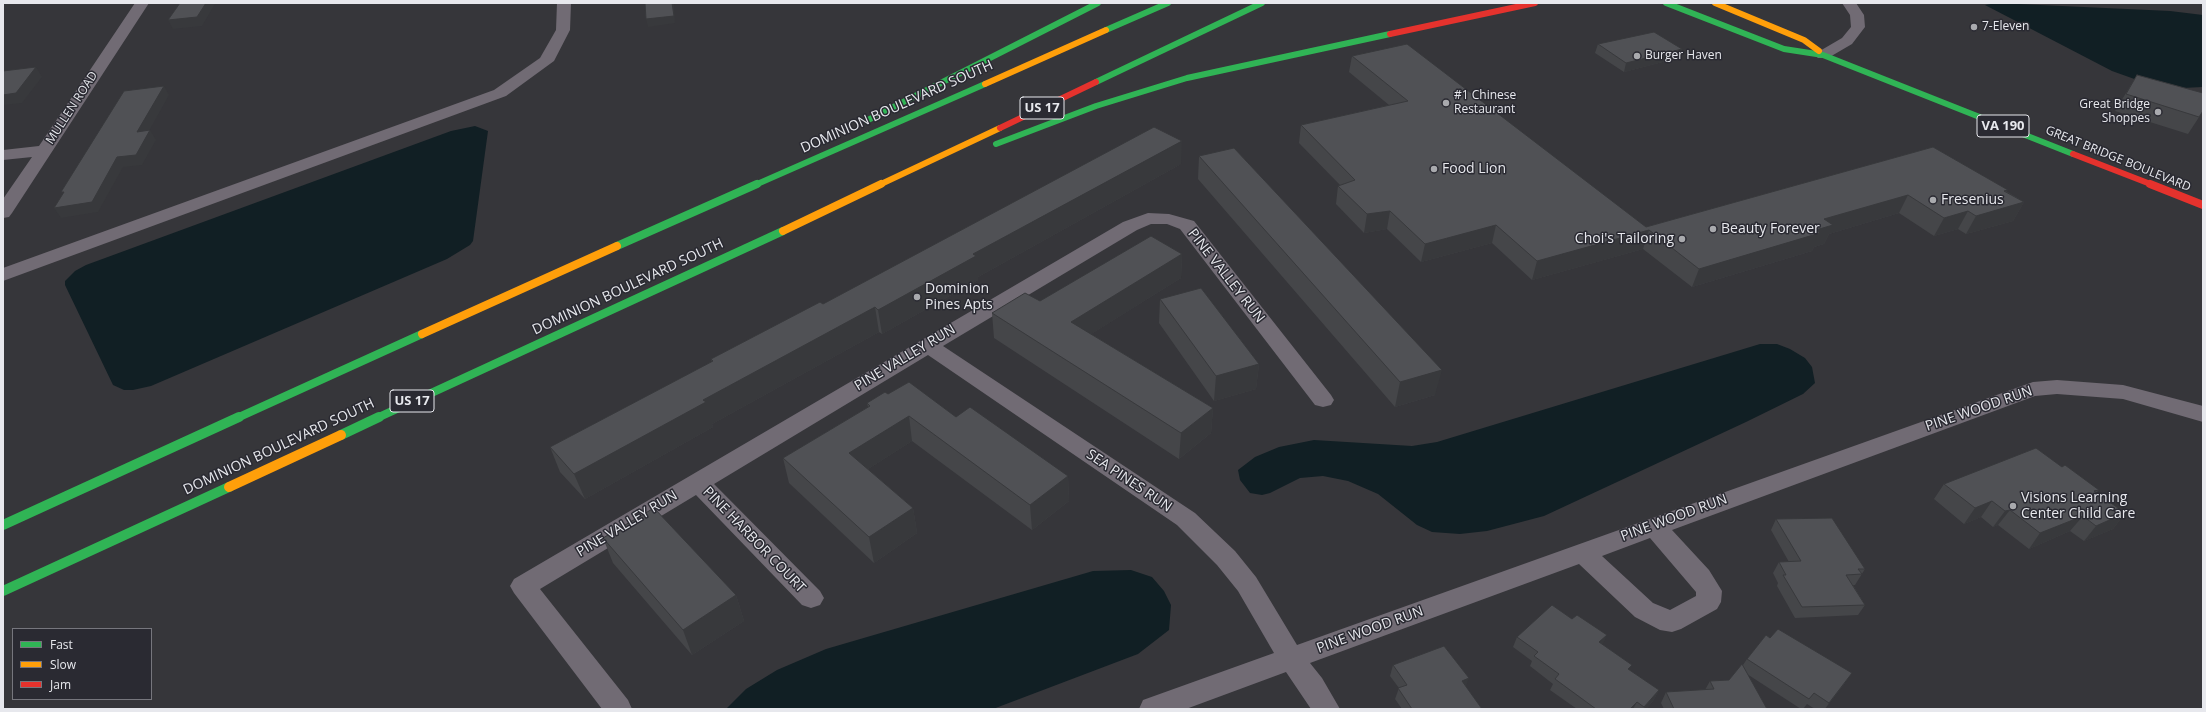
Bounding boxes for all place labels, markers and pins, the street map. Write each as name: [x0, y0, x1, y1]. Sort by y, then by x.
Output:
place label: 7-Eleven: [1982, 20, 2029, 34]
marker: 7-Eleven: [1969, 22, 1979, 32]
place label: Burger Haven: [1645, 49, 1722, 63]
marker: Burger Haven: [1632, 51, 1642, 61]
place label: #1 Chinese Restaurant: [1454, 89, 1516, 117]
marker: #1 Chinese Restaurant: [1441, 98, 1451, 108]
place label: Great Bridge Shoppes: [2079, 98, 2150, 126]
marker: Great Bridge Shoppes: [2153, 107, 2163, 117]
place label: Food Lion: [1442, 161, 1506, 177]
marker: Food Lion: [1429, 164, 1439, 174]
place label: Fresenius: [1941, 192, 2004, 208]
marker: Fresenius: [1928, 195, 1938, 205]
place label: Beauty Forever: [1721, 221, 1820, 237]
marker: Beauty Forever: [1708, 224, 1718, 234]
place label: Choi's Tailoring: [1575, 231, 1674, 247]
marker: Choi's Tailoring: [1677, 234, 1687, 244]
place label: Dominion Pines Apts: [925, 281, 993, 314]
marker: Dominion Pines Apts: [912, 292, 922, 302]
place label: Visions Learning Center Child Care: [2021, 490, 2135, 522]
marker: Visions Learning Center Child Care: [2008, 501, 2018, 511]

